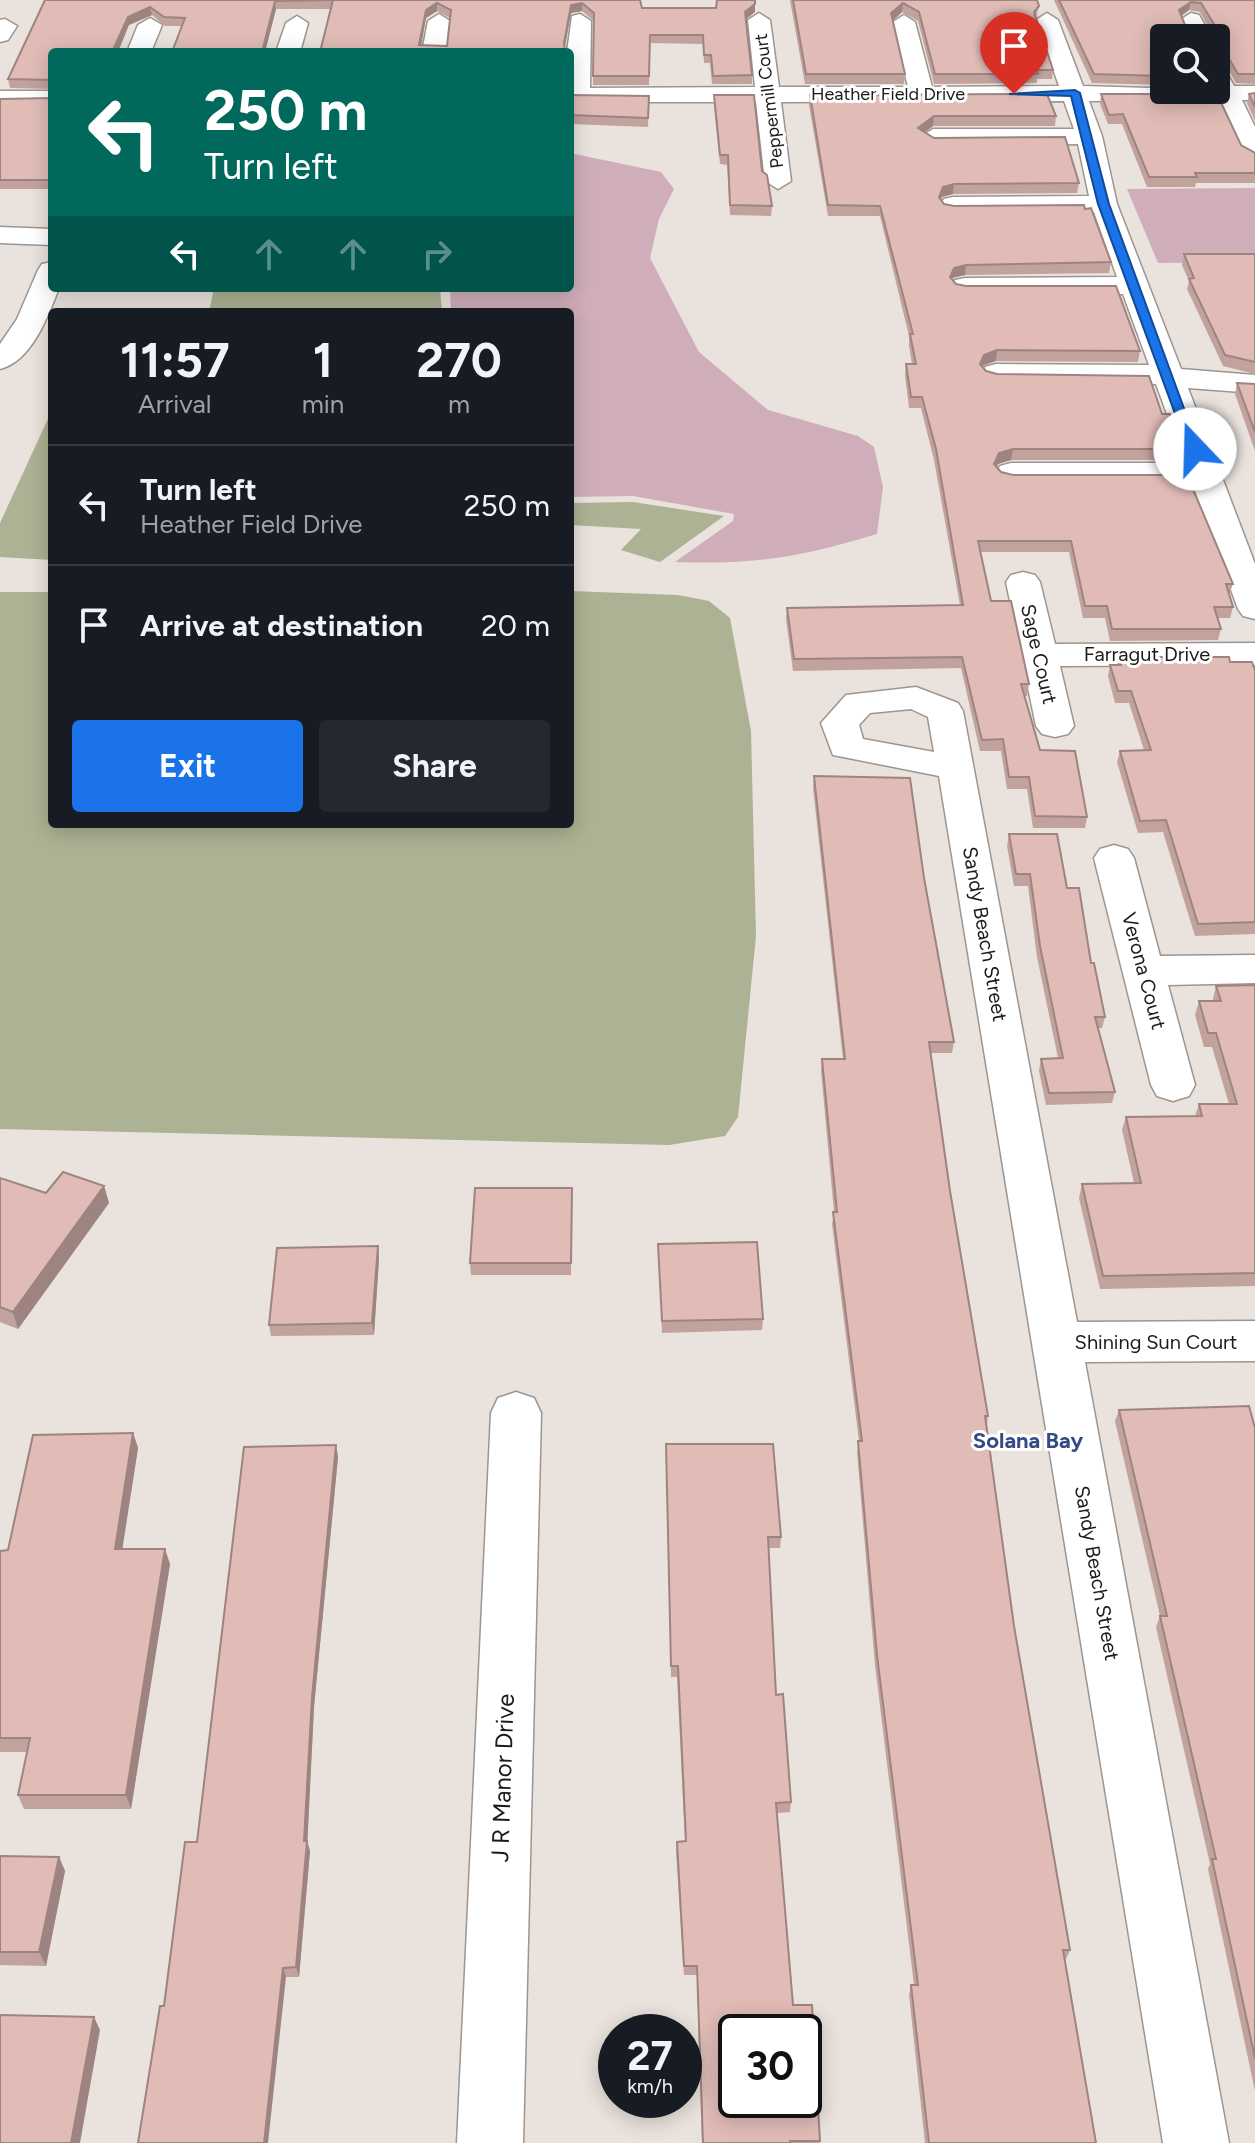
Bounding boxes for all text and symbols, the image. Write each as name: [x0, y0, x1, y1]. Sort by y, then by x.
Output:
pin: [980, 12, 1048, 94]
icon: arrive: [992, 24, 1036, 68]
map controls: [1150, 24, 1230, 104]
button: search: [1150, 24, 1230, 104]
street label: Peppermill Court: [750, 32, 788, 170]
text: 250 m: [204, 77, 367, 144]
icon: left: [72, 80, 176, 184]
street label: Heather Field Drive: [811, 83, 965, 105]
text: Turn left: [204, 145, 338, 188]
icon: left: [163, 232, 207, 276]
icon: ahead: [247, 232, 291, 276]
icon: ahead: [331, 232, 375, 276]
icon: right: [415, 232, 459, 276]
text: 11:57: [120, 331, 230, 389]
text: 1: [313, 331, 333, 389]
text: 270: [416, 331, 502, 389]
text: Arrival: [138, 388, 212, 420]
text: min: [302, 388, 344, 420]
text: m: [448, 388, 470, 420]
position arrow: [1153, 407, 1237, 491]
text: Turn left: [140, 471, 257, 508]
icon: left: [72, 483, 116, 527]
text: 250 m: [464, 487, 550, 524]
text: Heather Field Drive: [140, 508, 363, 540]
street label: Sage Court: [1016, 602, 1062, 706]
icon: arrive: [72, 603, 116, 647]
text: Arrive at destination: [140, 607, 423, 644]
text: 20 m: [481, 607, 550, 644]
street label: Farragut Drive: [1084, 642, 1210, 666]
button: Exit: [72, 720, 303, 812]
button: Share: [319, 720, 550, 812]
street label: Sandy Beach Street: [958, 845, 1012, 1023]
street label: Verona Court: [1117, 910, 1171, 1032]
street label: Shining Sun Court: [1075, 1330, 1237, 1354]
district label: Solana Bay: [973, 1427, 1083, 1454]
street label: Sandy Beach Street: [1070, 1484, 1124, 1662]
street label: J R Manor Drive: [485, 1693, 520, 1863]
speed limit sign: 30: [718, 2014, 822, 2118]
text: 27: [627, 2032, 673, 2080]
text: km/h: [627, 2074, 673, 2098]

